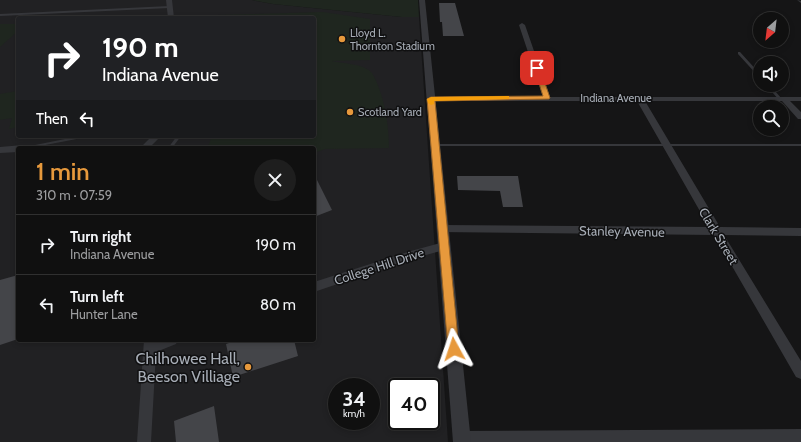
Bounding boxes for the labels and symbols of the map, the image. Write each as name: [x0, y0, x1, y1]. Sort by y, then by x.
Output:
north arrow: [753, 12, 789, 48]
place label: Lloyd L. Thornton Stadium: [350, 26, 435, 53]
marker: Lloyd L. Thornton Stadium: [337, 34, 347, 44]
pin: [520, 51, 554, 85]
street label: Indiana Avenue: [580, 91, 652, 105]
place label: Scotland Yard: [358, 105, 422, 119]
marker: Scotland Yard: [345, 107, 355, 117]
street label: Clark Street: [696, 205, 743, 268]
street label: Stanley Avenue: [579, 222, 665, 240]
street label: College Hill Drive: [332, 244, 426, 288]
position arrow: [433, 328, 475, 370]
place label: Chilhowee Hall, Beeson Villiage: [136, 349, 240, 386]
marker: Chilhowee Hall, Beeson Villiage: [243, 362, 253, 372]
speed limit sign: 40: [388, 378, 440, 430]

